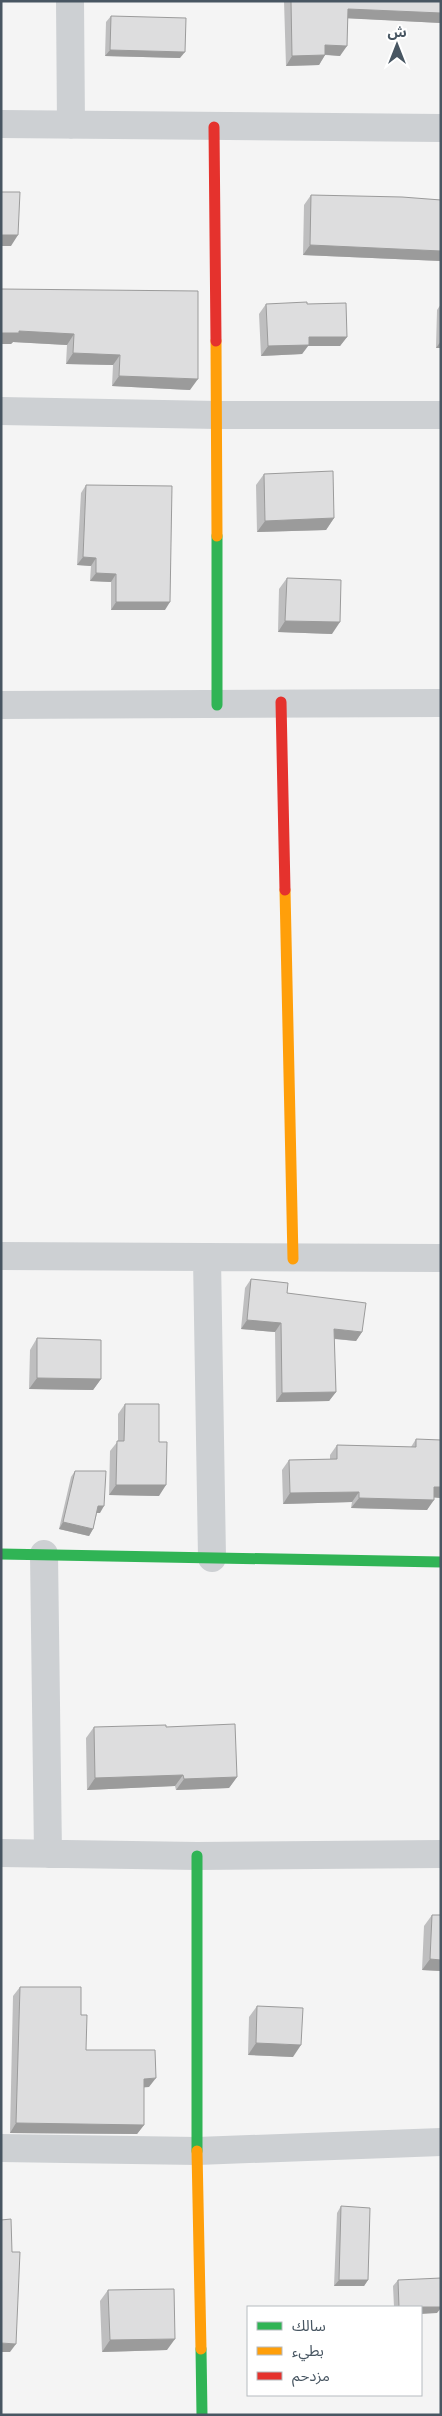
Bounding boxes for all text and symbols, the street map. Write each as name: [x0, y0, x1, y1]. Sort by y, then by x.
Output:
north arrow: [372, 20, 422, 70]
text: ش: [387, 23, 407, 41]
legend: [247, 2306, 422, 2396]
text: سالك: [292, 2316, 326, 2335]
text: بطيء: [292, 2341, 324, 2362]
text: مزدحم: [292, 2366, 330, 2387]

